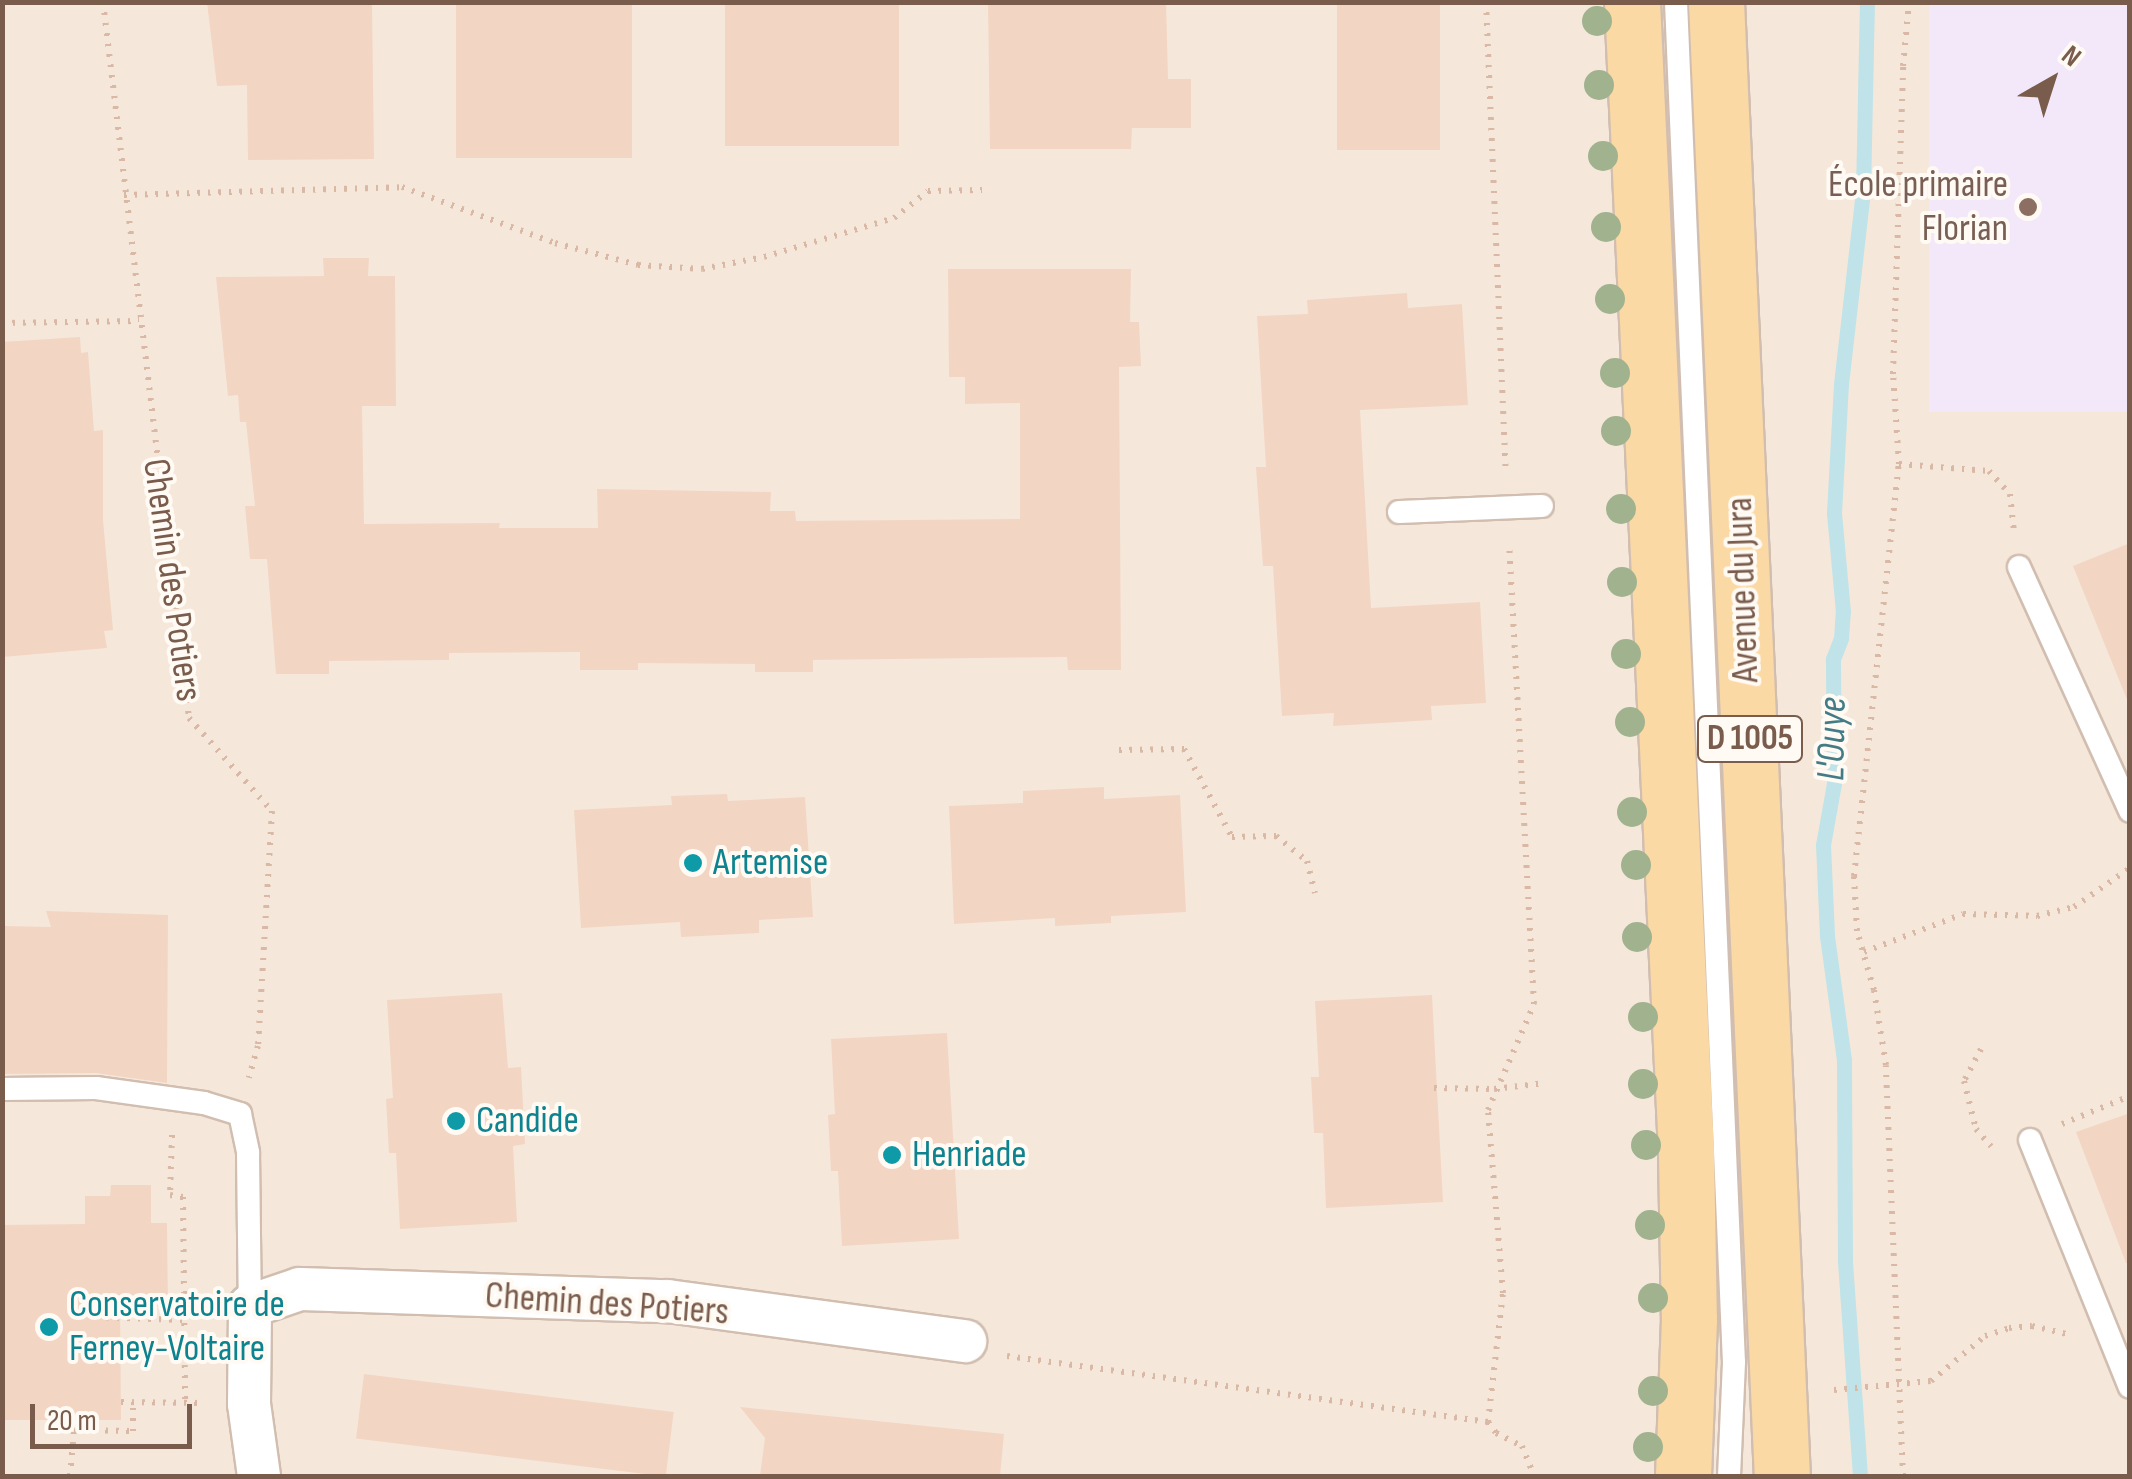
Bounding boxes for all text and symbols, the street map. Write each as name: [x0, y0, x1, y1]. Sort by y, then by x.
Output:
north arrow: [2002, 30, 2102, 130]
text: N: [2055, 39, 2087, 74]
place label: École primaire Florian: [1828, 162, 2008, 252]
marker: École primaire Florian: [2017, 196, 2039, 218]
street label: Chemin des Potiers: [132, 456, 212, 704]
street label: Avenue du Jura: [1717, 497, 1769, 683]
water label: L'Ouye: [1807, 696, 1857, 782]
road number: D 1005: [1695, 709, 1805, 769]
place label: Artemise: [713, 840, 828, 886]
marker: Artemise: [682, 852, 704, 874]
place label: Candide: [476, 1098, 579, 1144]
marker: Candide: [445, 1110, 467, 1132]
place label: Henriade: [912, 1132, 1027, 1178]
marker: Henriade: [881, 1144, 903, 1166]
street label: Chemin des Potiers: [484, 1273, 730, 1335]
place label: Conservatoire de Ferney-Voltaire: [69, 1282, 285, 1372]
marker: Conservatoire de Ferney-Voltaire: [38, 1316, 60, 1338]
scale bar: [35, 1384, 198, 1446]
text: 20 m: [47, 1403, 97, 1439]

